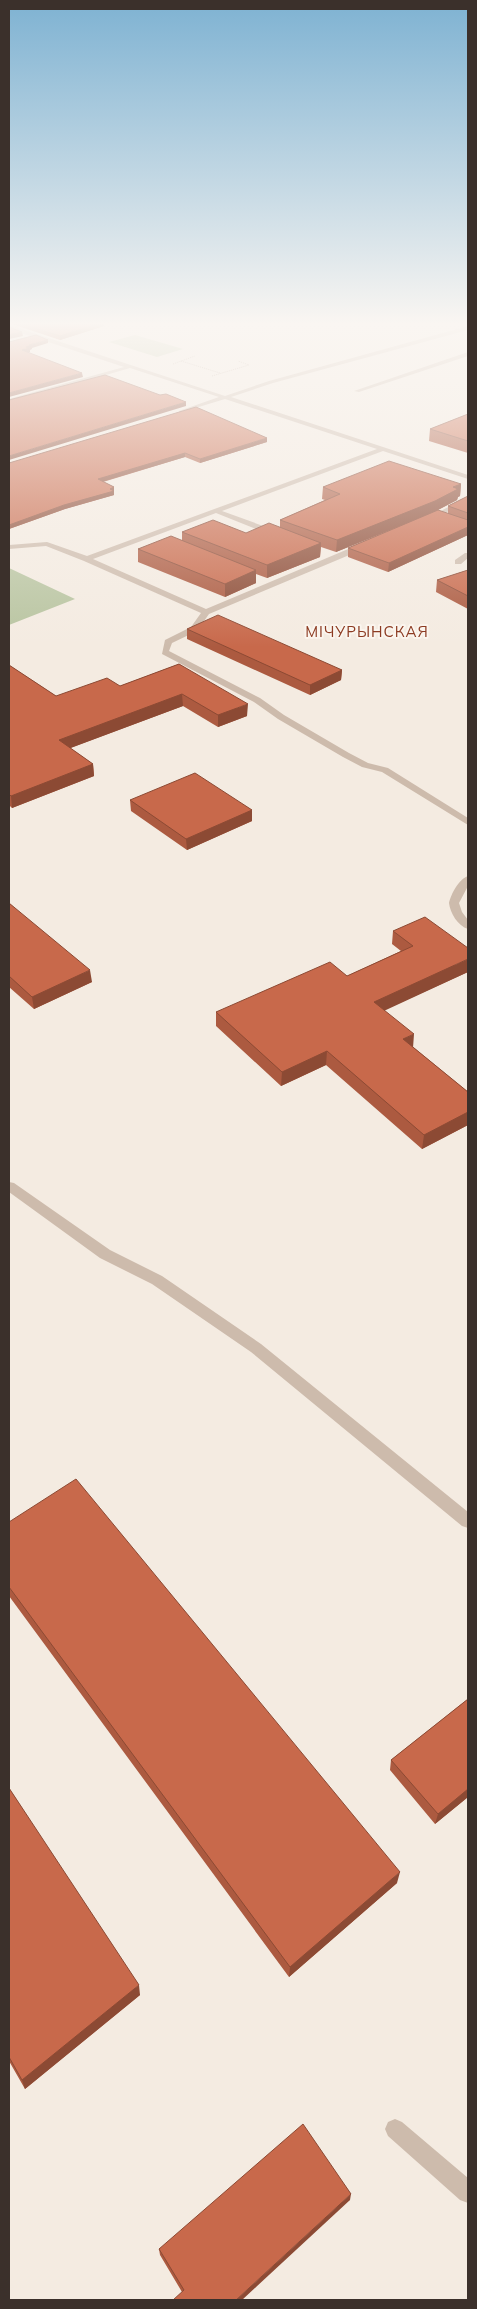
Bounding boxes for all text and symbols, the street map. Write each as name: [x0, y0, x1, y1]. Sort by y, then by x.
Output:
district label: МІЧУРЫНСКАЯ: [305, 622, 429, 641]

